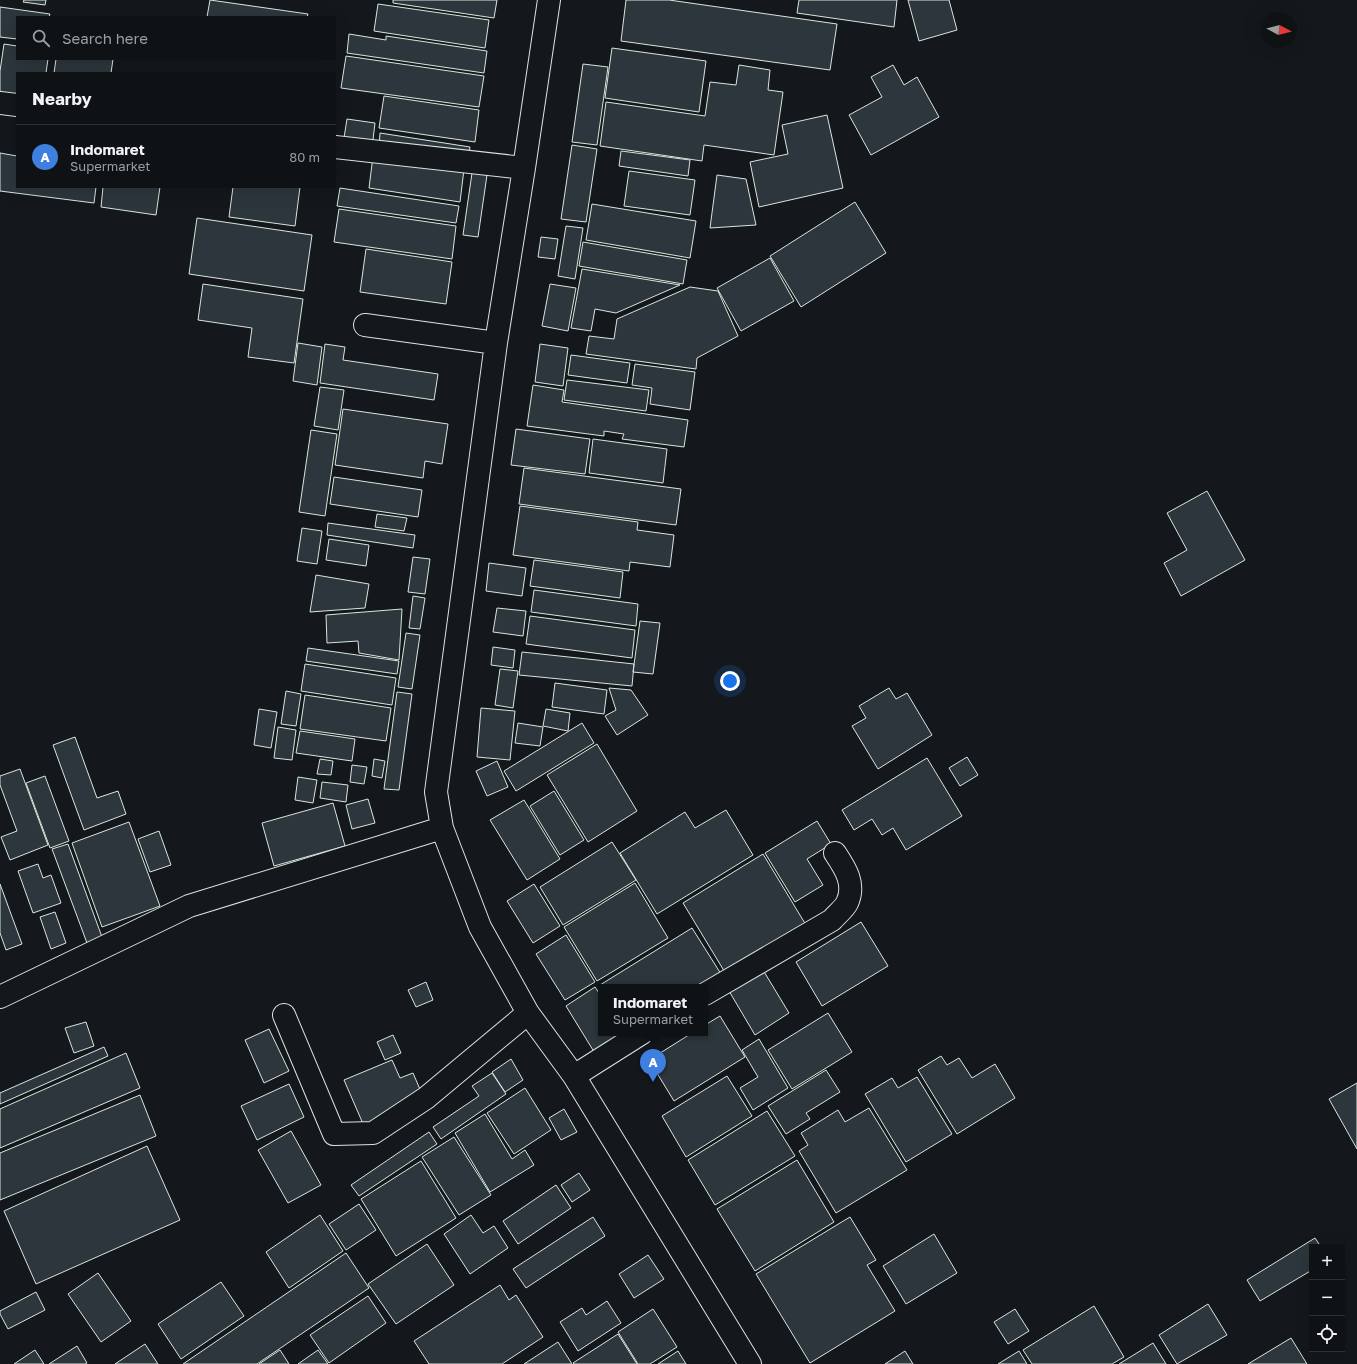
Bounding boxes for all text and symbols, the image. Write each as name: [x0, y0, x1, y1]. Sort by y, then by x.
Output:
north arrow: [1261, 12, 1297, 48]
search box: [16, 16, 336, 60]
icon: search: [30, 27, 52, 49]
text: Search here: [62, 29, 148, 47]
text: Nearby: [32, 88, 92, 109]
text: Indomaret: [70, 140, 145, 158]
text: A: [40, 149, 50, 165]
text: 80 m: [289, 149, 320, 165]
text: Supermarket: [70, 158, 151, 174]
your location: [720, 671, 740, 691]
popup: [598, 984, 708, 1036]
text: Indomaret: [613, 993, 687, 1011]
text: Supermarket: [613, 1011, 693, 1027]
pin: A: [640, 1049, 666, 1082]
map controls: [1309, 1244, 1345, 1352]
button: +: [1309, 1244, 1345, 1280]
button: −: [1309, 1280, 1345, 1316]
button: locate: [1309, 1316, 1345, 1352]

